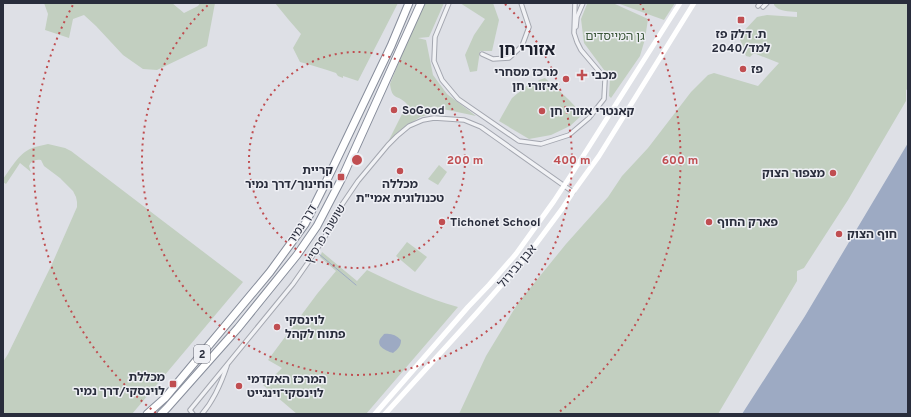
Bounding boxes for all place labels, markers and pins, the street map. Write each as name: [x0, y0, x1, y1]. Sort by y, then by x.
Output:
marker: ת. דלק פז למד/2040: [736, 15, 746, 25]
place label: ת. דלק פז למד/2040: [711, 27, 771, 57]
place label: פז: [751, 62, 763, 78]
marker: פז: [738, 64, 748, 74]
place label: מרכז מסחרי איזורי חן: [494, 65, 559, 95]
place label: מכבי: [591, 68, 617, 84]
marker: מכבי: [576, 69, 588, 81]
marker: מרכז מסחרי איזורי חן: [561, 74, 571, 84]
place label: SoGood: [402, 103, 445, 119]
place label: קאנטרי אזורי חן: [550, 104, 635, 120]
marker: SoGood: [389, 105, 399, 115]
marker: קאנטרי אזורי חן: [537, 106, 547, 116]
centre of rings: [350, 153, 364, 167]
place label: קריית החינוך/דרך נמיר: [245, 163, 333, 193]
marker: מכללה טכנולוגית אמי"ת: [395, 166, 405, 176]
place label: מצפור הצוק: [762, 166, 826, 182]
marker: מצפור הצוק: [828, 168, 838, 178]
marker: קריית החינוך/דרך נמיר: [336, 172, 346, 182]
place label: מכללה טכנולוגית אמי"ת: [356, 177, 444, 207]
place label: Tichonet School: [450, 215, 540, 231]
place label: פארק החוף: [717, 215, 779, 231]
marker: Tichonet School: [437, 217, 447, 227]
marker: פארק החוף: [704, 217, 714, 227]
place label: חוף הצוק: [847, 227, 897, 243]
marker: חוף הצוק: [834, 229, 844, 239]
place label: לוינסקי פתוח לקהל: [285, 313, 346, 343]
marker: לוינסקי פתוח לקהל: [272, 322, 282, 332]
place label: מכללת לוינסקי/דרך נמיר: [73, 370, 166, 400]
place label: המרכז האקדמי לוינסקי־וינגייט: [247, 372, 327, 402]
marker: מכללת לוינסקי/דרך נמיר: [168, 379, 178, 389]
marker: המרכז האקדמי לוינסקי־וינגייט: [234, 381, 244, 391]

